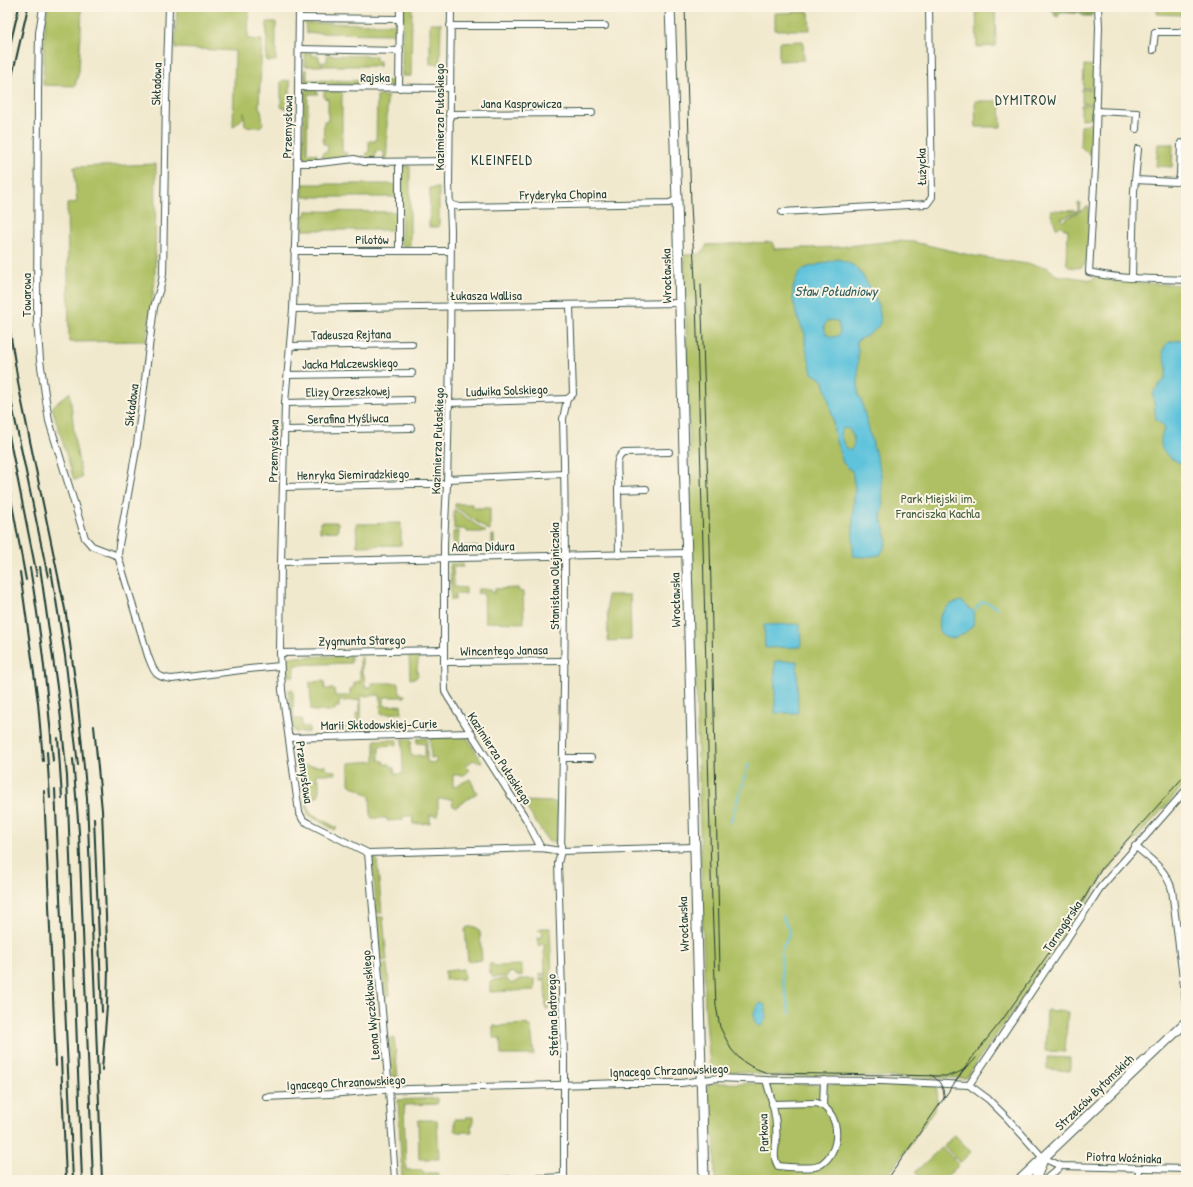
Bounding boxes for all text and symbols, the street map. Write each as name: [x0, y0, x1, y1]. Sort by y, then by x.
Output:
street label: Składowa: [146, 62, 166, 106]
street label: Kazimierza Pułaskiego: [430, 64, 448, 170]
street label: Rajska: [360, 68, 390, 86]
district label: DYMITROW: [995, 90, 1057, 109]
street label: Jana Kasprowicza: [480, 94, 562, 112]
street label: Przemysłowa: [277, 96, 297, 158]
street label: Łużycka: [912, 148, 930, 186]
district label: KLEINFELD: [471, 150, 533, 169]
street label: Fryderyka Chopina: [518, 184, 607, 204]
street label: Pilotów: [355, 230, 389, 248]
street label: Wrocławska: [657, 248, 675, 304]
street label: Towarowa: [17, 273, 35, 317]
water label: Staw Południowy: [795, 281, 879, 301]
street label: Łukasza Wallisa: [450, 286, 522, 304]
street label: Tadeusza Rejtana: [311, 324, 391, 344]
street label: Jacka Malczewskiego: [302, 353, 398, 373]
street label: Ludwika Solskiego: [466, 380, 548, 400]
street label: Elizy Orzeszkowej: [306, 381, 390, 401]
street label: Składowa: [119, 383, 143, 427]
street label: Kazimierza Pułaskiego: [426, 387, 448, 495]
street label: Serafina Myśliwca: [307, 408, 389, 428]
street label: Przemysłowa: [263, 420, 283, 482]
street label: Henryka Siemiradzkiego: [297, 464, 409, 484]
park label: Park Miejski im. Franciszka Kachla: [895, 489, 980, 522]
street label: Stanisława Olejniczaka: [545, 522, 563, 630]
street label: Adama Didura: [451, 536, 515, 556]
street label: Wrocławska: [666, 572, 684, 628]
street label: Zygmunta Starego: [318, 630, 406, 650]
street label: Wincentego Janasa: [460, 640, 548, 660]
street label: Kazimierza Pułaskiego: [463, 708, 537, 808]
street label: Marii Skłodowskiej-Curie: [320, 714, 438, 734]
street label: Przemysłowa: [292, 740, 318, 804]
street label: Wrocławska: [673, 896, 693, 952]
street label: Tarnogórska: [1038, 897, 1086, 955]
street label: Leona Wyczółkowskiego: [356, 950, 384, 1060]
street label: Stefana Batorego: [542, 974, 562, 1056]
street label: Strzelców Bytomskich: [1051, 1049, 1138, 1134]
street label: Ignacego Chrzanowskiego: [609, 1059, 729, 1081]
street label: Ignacego Chrzanowskiego: [286, 1070, 406, 1094]
street label: Parkowa: [753, 1114, 773, 1152]
street label: Piotra Woźniaka: [1086, 1147, 1162, 1167]

